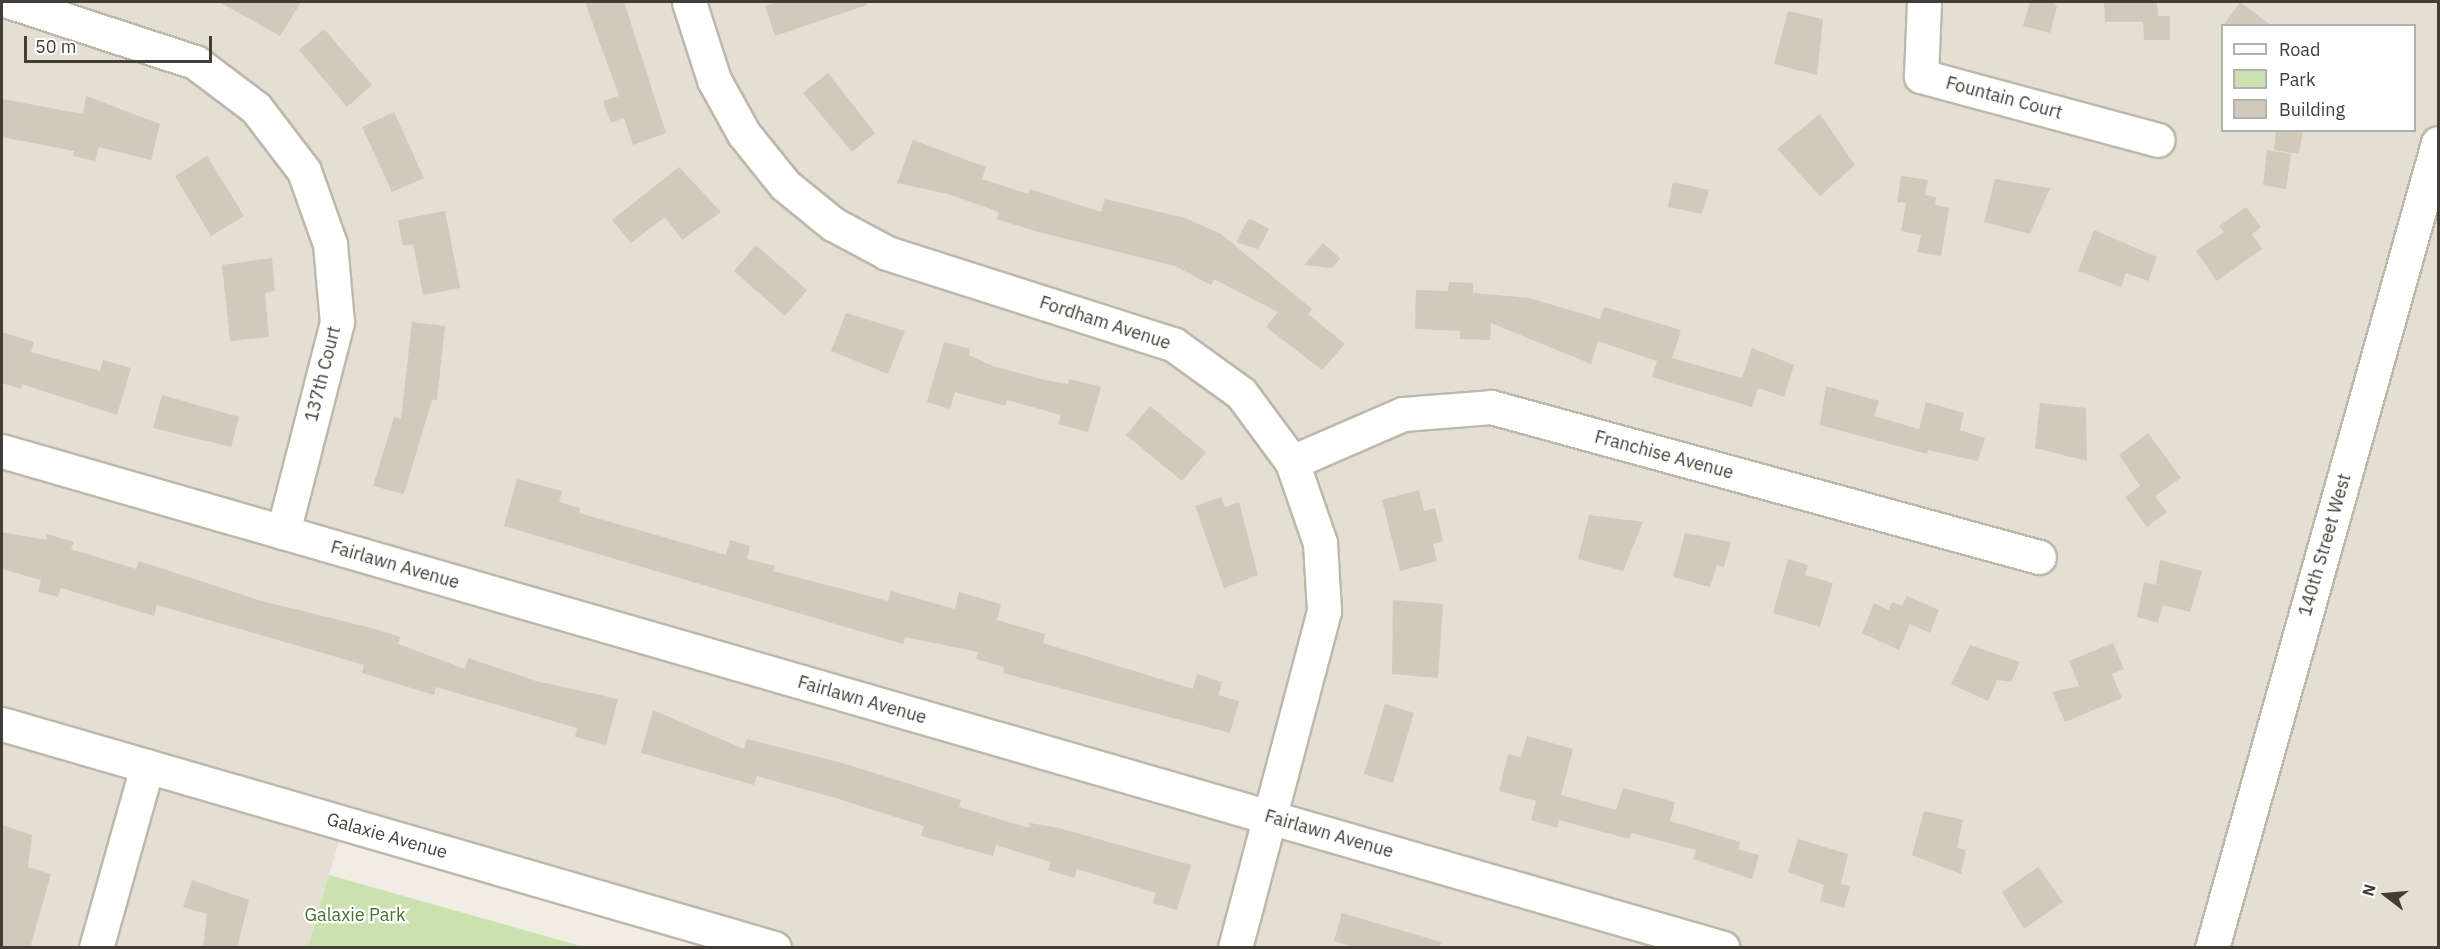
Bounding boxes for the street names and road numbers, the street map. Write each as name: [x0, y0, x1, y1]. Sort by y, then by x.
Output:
street label: Fountain Court: [1943, 72, 2065, 124]
street label: Fordham Avenue: [1037, 292, 1173, 354]
street label: 137th Court: [301, 324, 345, 424]
street label: Franchise Avenue: [1592, 426, 1736, 484]
street label: 140th Street West: [2294, 471, 2356, 619]
street label: Fairlawn Avenue: [328, 536, 462, 594]
street label: Fairlawn Avenue: [795, 671, 929, 729]
street label: Fairlawn Avenue: [1262, 805, 1396, 863]
street label: Galaxie Avenue: [324, 808, 450, 864]

